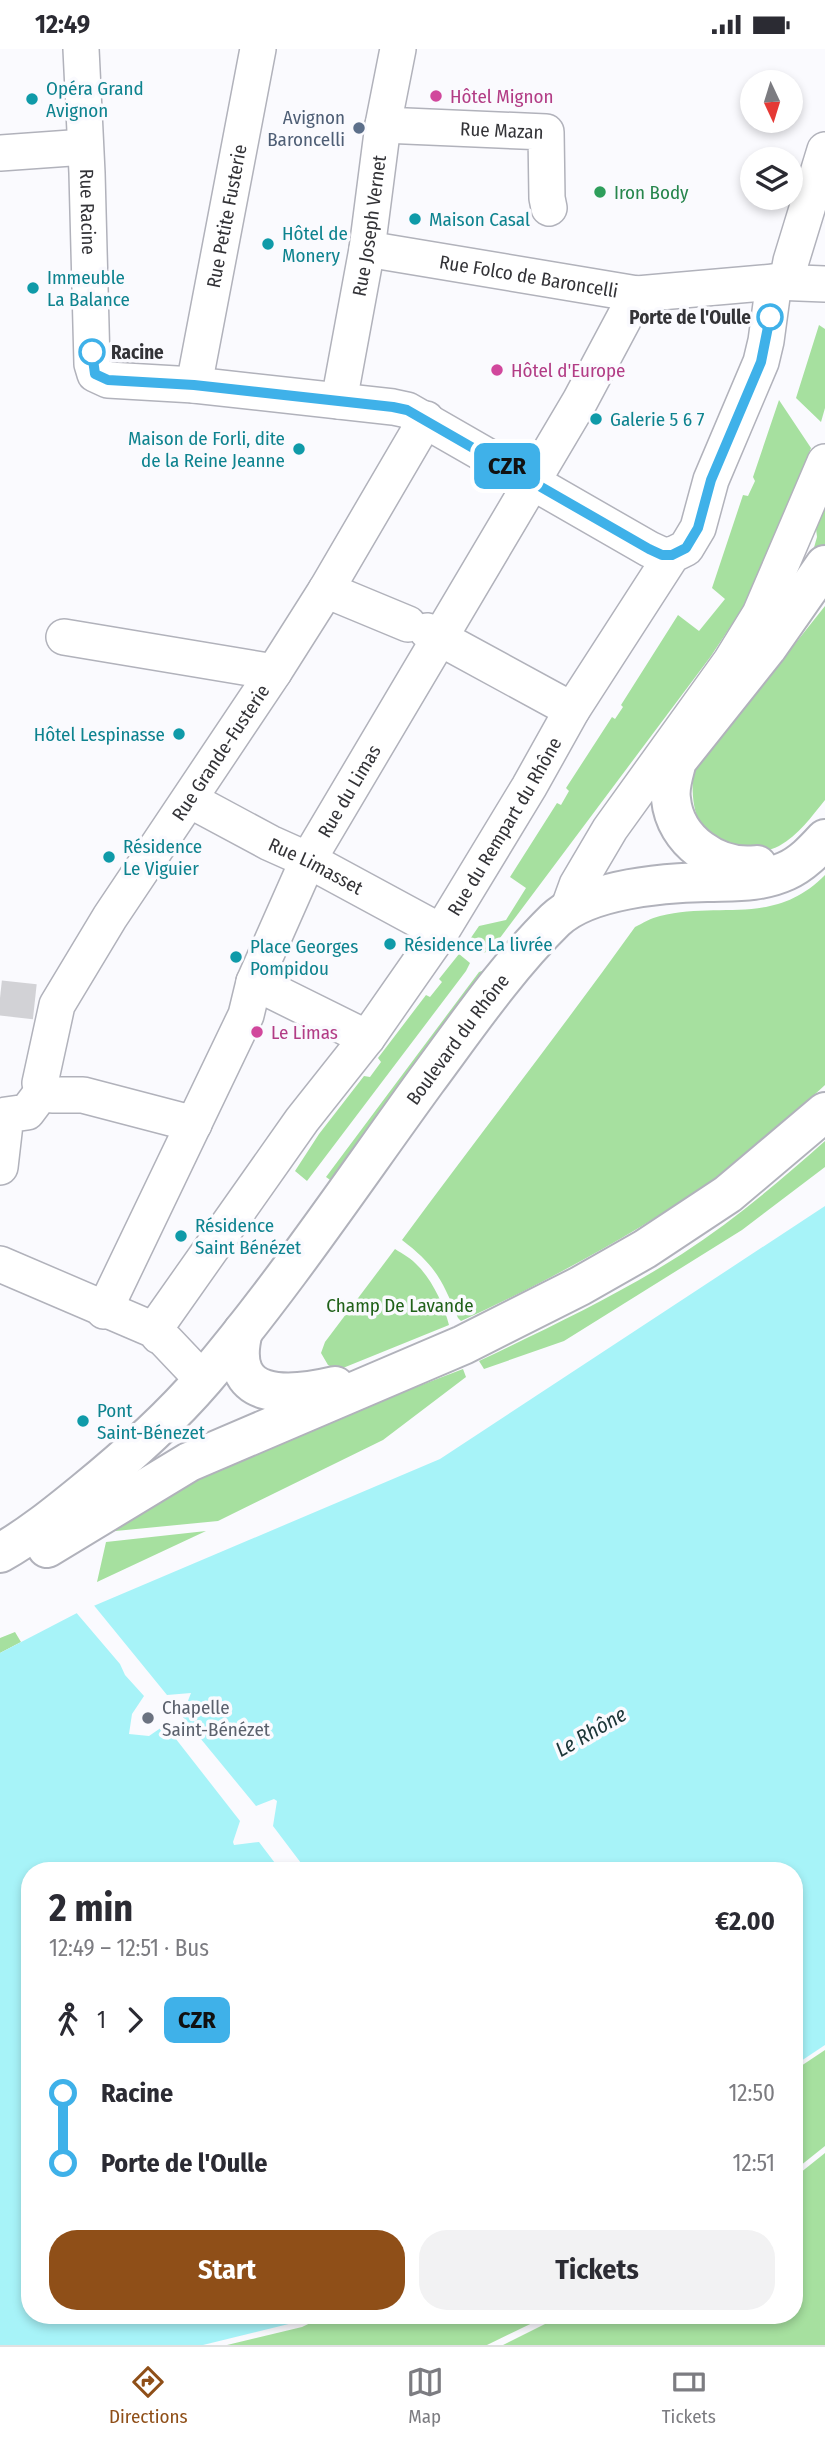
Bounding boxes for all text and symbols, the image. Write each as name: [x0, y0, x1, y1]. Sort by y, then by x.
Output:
text: 12:49: [35, 9, 90, 40]
north arrow: [740, 70, 803, 133]
map controls: [740, 70, 803, 210]
place label: Opéra Grand Avignon: [46, 77, 144, 122]
place label: Hôtel Mignon: [450, 85, 554, 108]
marker: Hôtel Mignon: [428, 88, 444, 104]
marker: Opéra Grand Avignon: [24, 91, 40, 107]
place label: Avignon Baroncelli: [267, 106, 345, 151]
street label: Rue Mazan: [460, 117, 544, 144]
marker: Avignon Baroncelli: [351, 120, 367, 136]
street label: Rue Petite Fusterie: [202, 142, 252, 290]
button: layers: [740, 147, 803, 210]
street label: Rue Joseph Vernet: [348, 153, 391, 298]
street label: Rue Racine: [75, 169, 100, 255]
place label: Iron Body: [614, 181, 689, 204]
marker: Iron Body: [592, 184, 608, 200]
place label: Maison Casal: [429, 208, 530, 231]
marker: Maison Casal: [407, 211, 423, 227]
place label: Hôtel de Monery: [282, 222, 348, 267]
marker: Hôtel de Monery: [260, 236, 276, 252]
street label: Rue Folco de Baroncelli: [438, 250, 620, 303]
place label: Immeuble La Balance: [47, 266, 130, 311]
marker: Immeuble La Balance: [25, 280, 41, 296]
marker: Porte de l'Oulle: [757, 304, 783, 330]
place label: Porte de l'Oulle: [629, 306, 751, 329]
marker: Racine: [79, 339, 105, 365]
place label: Racine: [111, 341, 164, 364]
place label: Hôtel d'Europe: [511, 359, 625, 382]
marker: Hôtel d'Europe: [489, 362, 505, 378]
place label: Galerie 5 6 7: [610, 408, 705, 431]
marker: Galerie 5 6 7: [588, 411, 604, 427]
place label: Maison de Forli, dite de la Reine Jeanne: [128, 427, 285, 472]
marker: Maison de Forli, dite de la Reine Jeanne: [291, 441, 307, 457]
line badge: CZR: [467, 443, 547, 489]
text: CZR: [488, 452, 526, 480]
street label: Rue Grande-Fusterie: [167, 680, 274, 825]
place label: Hôtel Lespinasse: [34, 723, 165, 746]
marker: Hôtel Lespinasse: [171, 726, 187, 742]
street label: Rue du Rempart du Rhône: [443, 733, 567, 920]
street label: Rue du Limas: [313, 741, 386, 842]
street label: Rue Limasset: [265, 833, 368, 900]
place label: Résidence Le Viguier: [123, 835, 202, 880]
marker: Résidence Le Viguier: [101, 849, 117, 865]
place label: Résidence La livrée: [404, 933, 553, 956]
place label: Place Georges Pompidou: [250, 935, 358, 980]
marker: Résidence La livrée: [382, 936, 398, 952]
marker: Place Georges Pompidou: [228, 949, 244, 965]
street label: Boulevard du Rhône: [402, 969, 514, 1109]
place label: Le Limas: [271, 1021, 338, 1044]
marker: Le Limas: [249, 1024, 265, 1040]
place label: Résidence Saint Bénézet: [195, 1214, 302, 1259]
marker: Résidence Saint Bénézet: [173, 1228, 189, 1244]
park label: Champ De Lavande: [326, 1294, 474, 1317]
place label: Pont Saint-Bénezet: [97, 1399, 206, 1444]
marker: Pont Saint-Bénezet: [75, 1413, 91, 1429]
place label: Chapelle Saint-Bénézet: [162, 1696, 271, 1741]
water label: Le Rhône: [551, 1701, 631, 1763]
marker: Chapelle Saint-Bénézet: [140, 1710, 156, 1726]
text: 2 min: [49, 1885, 133, 1931]
text: €2.00: [715, 1906, 775, 1937]
text: 12:49 – 12:51 · Bus: [49, 1934, 209, 1962]
icon: walk: [49, 2001, 87, 2039]
icon: forward: [116, 2001, 154, 2039]
text: 1: [97, 2006, 106, 2034]
text: CZR: [178, 2006, 216, 2034]
text: Racine: [101, 2078, 173, 2109]
text: 12:50: [728, 2079, 775, 2107]
text: Porte de l'Oulle: [101, 2148, 267, 2179]
text: 12:51: [733, 2149, 775, 2177]
button: Start: [49, 2230, 405, 2310]
button: Tickets: [419, 2230, 775, 2310]
tab: Directions: [109, 2363, 188, 2428]
tab: Map: [406, 2363, 444, 2428]
tab: Tickets: [662, 2363, 716, 2428]

